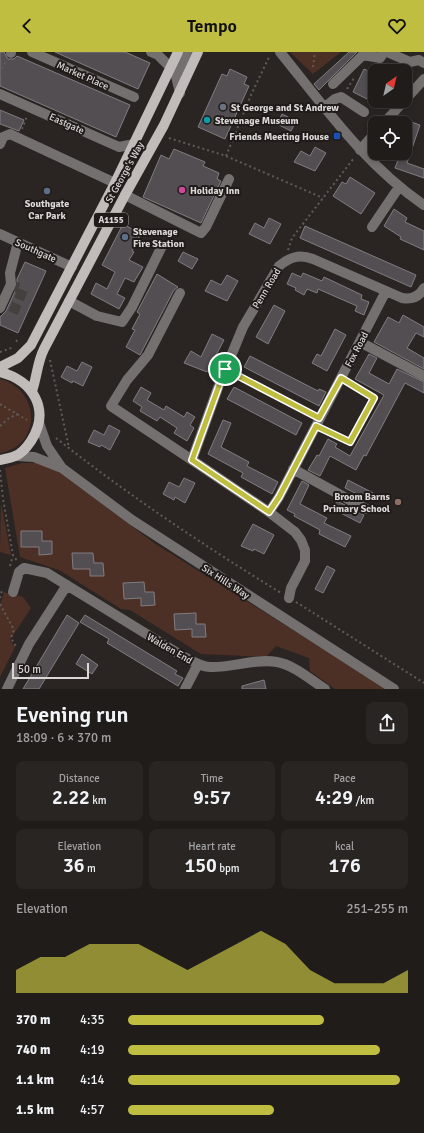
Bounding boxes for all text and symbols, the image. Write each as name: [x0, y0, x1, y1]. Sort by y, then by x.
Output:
icon: back: [16, 15, 38, 37]
text: Tempo: [187, 15, 237, 37]
icon: heart: [386, 15, 408, 37]
street label: Market Place: [55, 59, 110, 93]
north arrow: [368, 64, 412, 108]
map controls: [368, 64, 412, 160]
marker: St George and St Andrew: [218, 102, 228, 112]
place label: St George and St Andrew: [231, 102, 339, 114]
street label: Eastgate: [47, 111, 86, 137]
marker: Stevenage Museum: [202, 115, 212, 125]
place label: Stevenage Museum: [215, 115, 299, 127]
button: locate: [368, 116, 412, 160]
place label: Friends Meeting House: [229, 131, 329, 143]
marker: Friends Meeting House: [332, 131, 342, 141]
street label: St George's Way: [103, 139, 147, 205]
marker: Holiday Inn: [177, 185, 187, 195]
place label: Holiday Inn: [190, 185, 240, 197]
marker: Southgate Car Park: [42, 186, 52, 196]
place label: Southgate Car Park: [25, 198, 69, 222]
road number: A1155: [94, 213, 128, 227]
place label: Stevenage Fire Station: [133, 226, 185, 250]
marker: Stevenage Fire Station: [120, 232, 130, 242]
street label: Southgate: [13, 237, 58, 265]
street label: Penn Road: [250, 266, 284, 311]
street label: Fox Road: [343, 330, 371, 369]
pin: [208, 352, 242, 386]
icon: arrive: [214, 358, 236, 380]
place label: Broom Barns Primary School: [323, 491, 391, 515]
marker: Broom Barns Primary School: [393, 497, 403, 507]
street label: Six Hills Way: [199, 562, 252, 602]
street label: Walden End: [145, 631, 194, 667]
scale bar: [12, 661, 89, 680]
text: 50 m: [18, 663, 41, 676]
text: Evening run: [16, 701, 129, 728]
button: share: [366, 702, 408, 744]
text: 18:09 · 6 × 370 m: [16, 730, 111, 746]
text: Distance: [59, 772, 100, 785]
text: Time: [201, 772, 223, 785]
text: Pace: [334, 772, 356, 785]
text: 2.22: [52, 785, 90, 810]
text: 9:57: [193, 785, 231, 810]
text: 4:29: [315, 785, 353, 810]
text: km: [90, 794, 107, 807]
text: /km: [353, 794, 374, 807]
text: Elevation: [57, 840, 101, 853]
text: Heart rate: [188, 840, 236, 853]
text: kcal: [335, 840, 354, 853]
text: 36: [63, 853, 85, 878]
text: 150: [184, 853, 217, 878]
text: 176: [328, 853, 361, 878]
text: m: [85, 862, 96, 875]
text: bpm: [217, 862, 240, 875]
text: Elevation: [16, 901, 68, 917]
text: 251–255 m: [346, 901, 408, 917]
text: 370 m: [16, 1012, 50, 1028]
text: 4:35: [80, 1012, 105, 1028]
text: 740 m: [16, 1042, 50, 1058]
text: 4:19: [80, 1042, 105, 1058]
text: 1.1 km: [16, 1072, 54, 1088]
text: 4:14: [80, 1072, 105, 1088]
text: 1.5 km: [16, 1102, 54, 1118]
text: 4:57: [80, 1102, 105, 1118]

